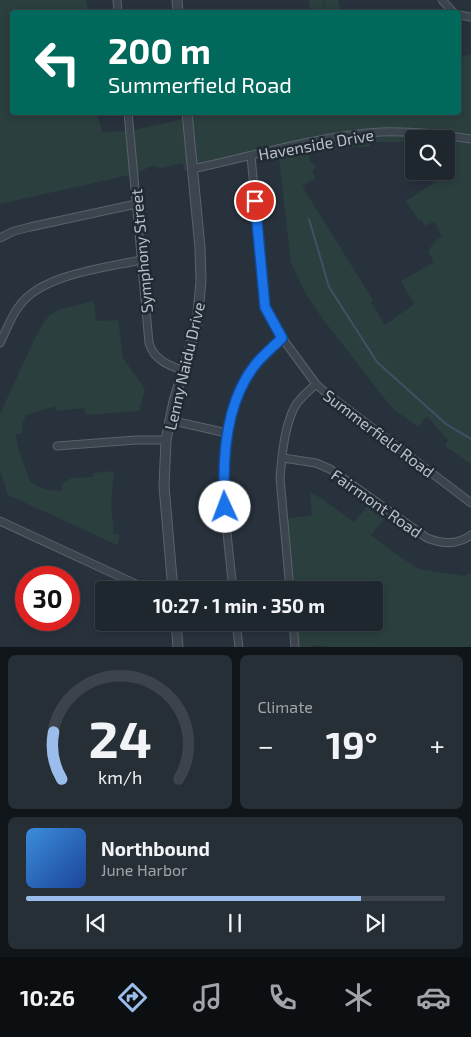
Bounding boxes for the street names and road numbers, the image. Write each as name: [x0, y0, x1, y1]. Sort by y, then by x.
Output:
street label: Havenside Drive: [257, 124, 375, 164]
street label: Symphony Street: [126, 188, 156, 314]
street label: Lenny Naidu Drive: [160, 300, 208, 432]
street label: Summerfield Road: [320, 385, 438, 481]
street label: Fairmont Road: [328, 465, 426, 541]

